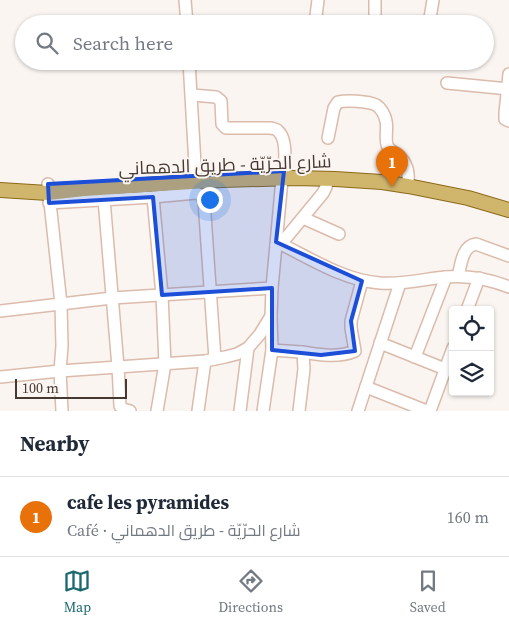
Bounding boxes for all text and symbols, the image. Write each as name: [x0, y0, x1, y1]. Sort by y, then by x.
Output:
search box: [15, 15, 494, 70]
icon: search: [33, 29, 61, 57]
text: Search here: [73, 30, 173, 56]
pin: 1: [376, 146, 408, 187]
street label: شارع الحرّيّة - طريق الدهماني: [118, 148, 332, 183]
your location: [197, 187, 223, 213]
map controls: [449, 306, 494, 396]
button: locate: [449, 306, 494, 351]
button: layers: [449, 351, 494, 396]
scale bar: [15, 376, 128, 399]
text: 100 m: [22, 378, 59, 398]
text: Nearby: [20, 429, 90, 458]
text: cafe les pyramides: [67, 489, 229, 515]
text: 1: [32, 506, 40, 528]
text: 160 m: [447, 506, 489, 528]
text: Café · شارع الحرّيّة - طريق الدهماني: [67, 519, 300, 541]
tab: Map: [63, 567, 91, 617]
tab: Directions: [218, 567, 283, 617]
tab: Saved: [410, 567, 446, 617]

